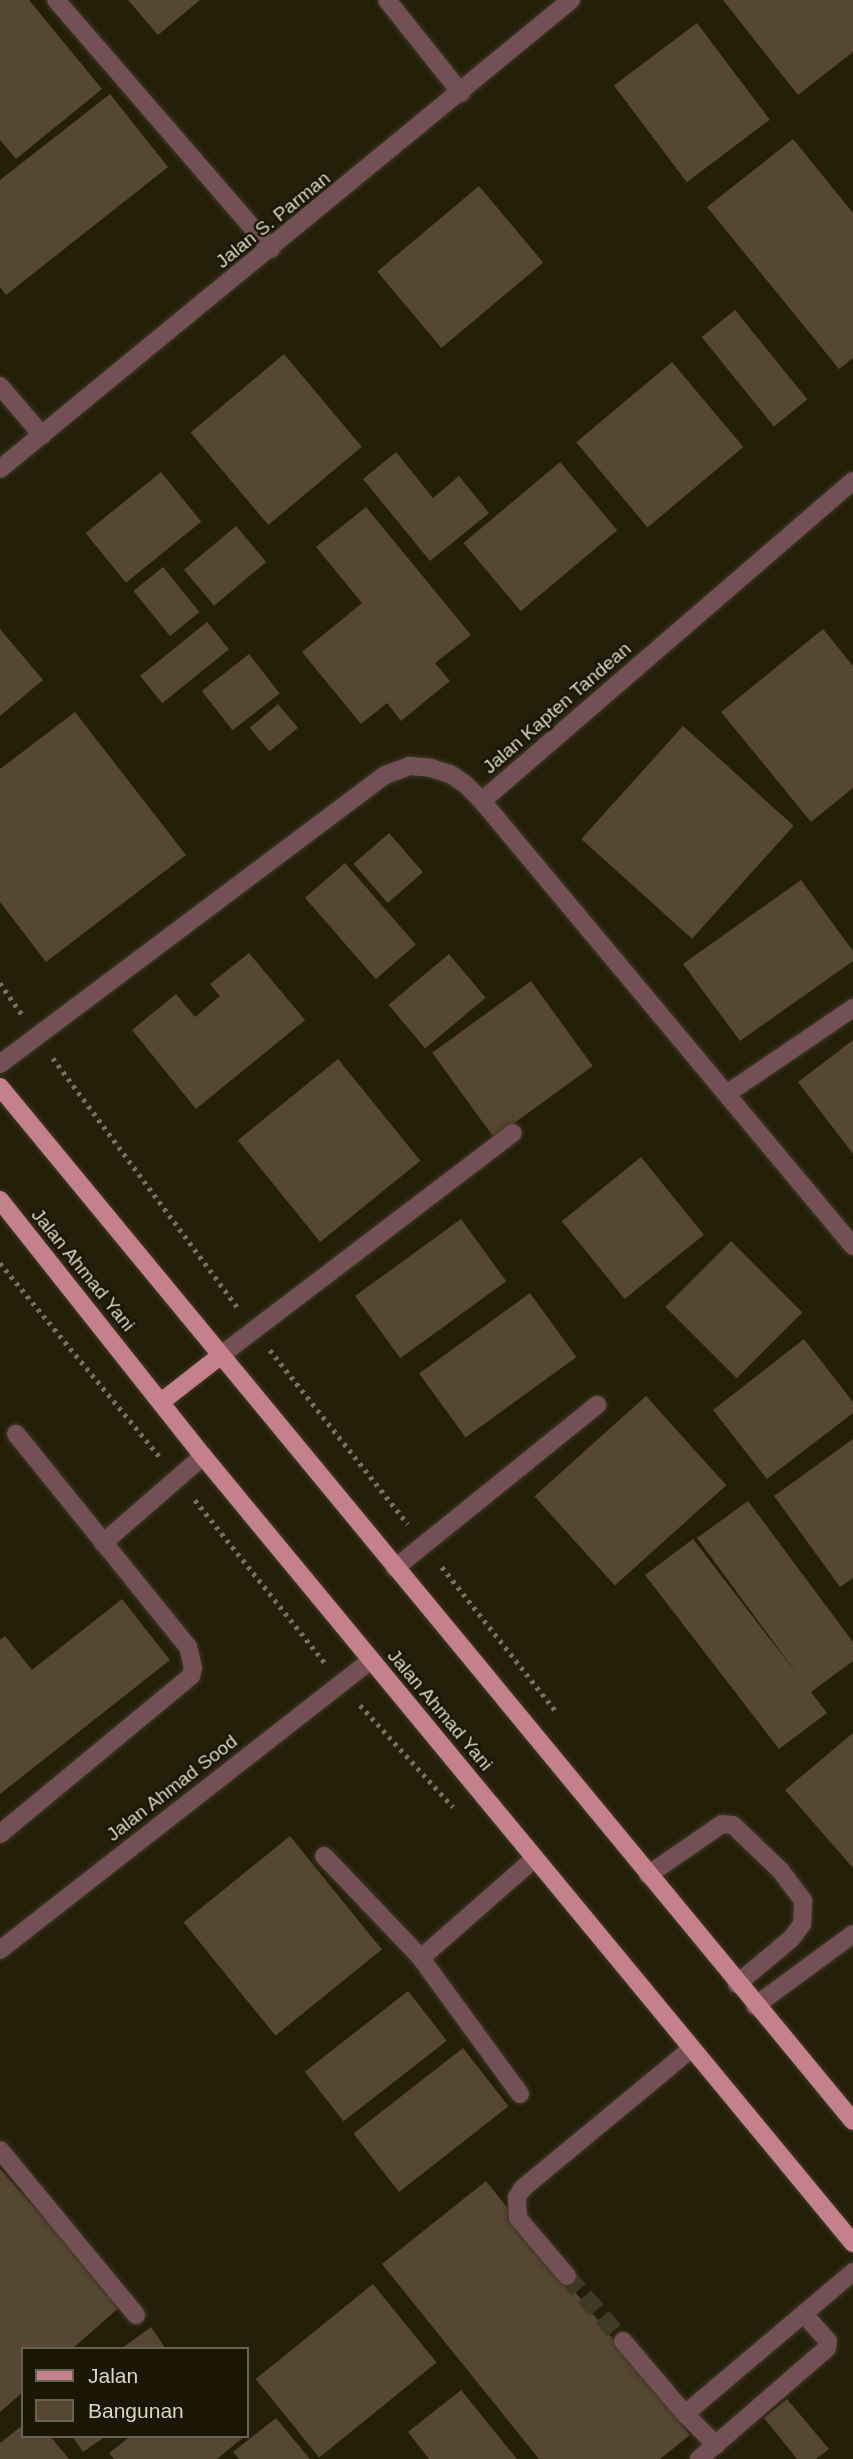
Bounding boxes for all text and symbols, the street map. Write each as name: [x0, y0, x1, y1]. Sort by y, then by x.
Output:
street label: Jalan S. Parman: [211, 167, 335, 273]
street label: Jalan Kapten Tandean: [478, 637, 636, 779]
street label: Jalan Ahmad Yani: [26, 1203, 140, 1337]
street label: Jalan Ahmad Yani: [382, 1644, 498, 1776]
street label: Jalan Ahmad Sood: [102, 1730, 242, 1846]
legend: [21, 2347, 248, 2438]
text: Jalan: [88, 2364, 138, 2387]
text: Bangunan: [88, 2399, 184, 2422]

